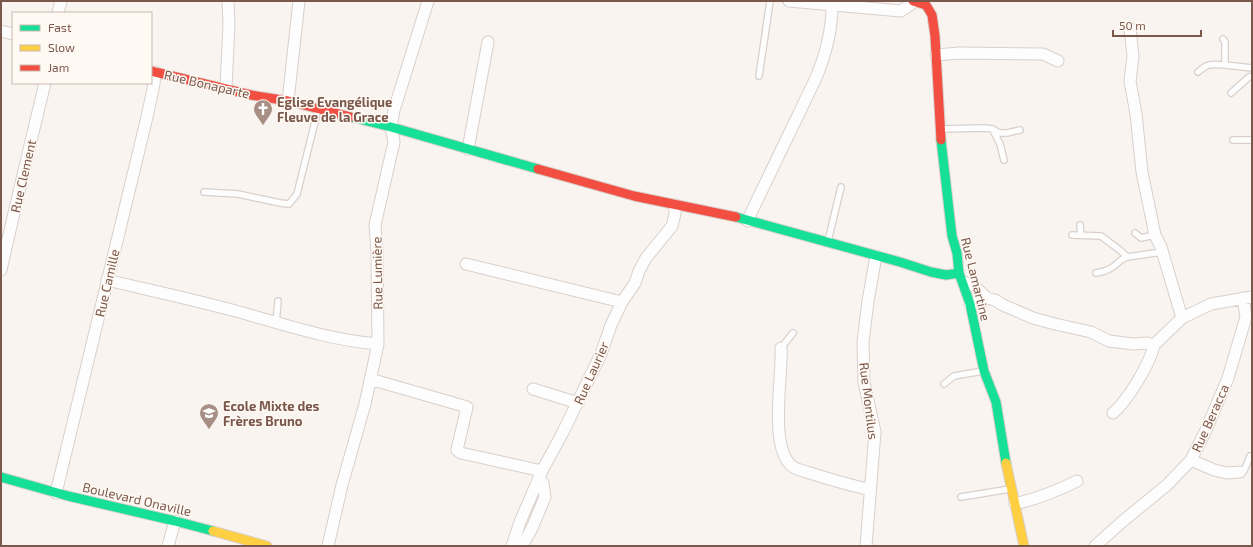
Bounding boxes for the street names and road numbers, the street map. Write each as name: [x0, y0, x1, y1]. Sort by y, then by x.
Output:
street label: Rue Bonaparte: [163, 66, 251, 102]
street label: Rue Clement: [7, 138, 39, 214]
street label: Rue Lumière: [368, 236, 386, 310]
street label: Rue Lamartine: [958, 236, 994, 322]
street label: Rue Camille: [91, 247, 123, 319]
street label: Rue Laurier: [570, 339, 612, 407]
street label: Rue Montilus: [856, 361, 882, 441]
street label: Rue Beracca: [1188, 382, 1232, 454]
street label: Boulevard Onaville: [81, 479, 193, 519]

